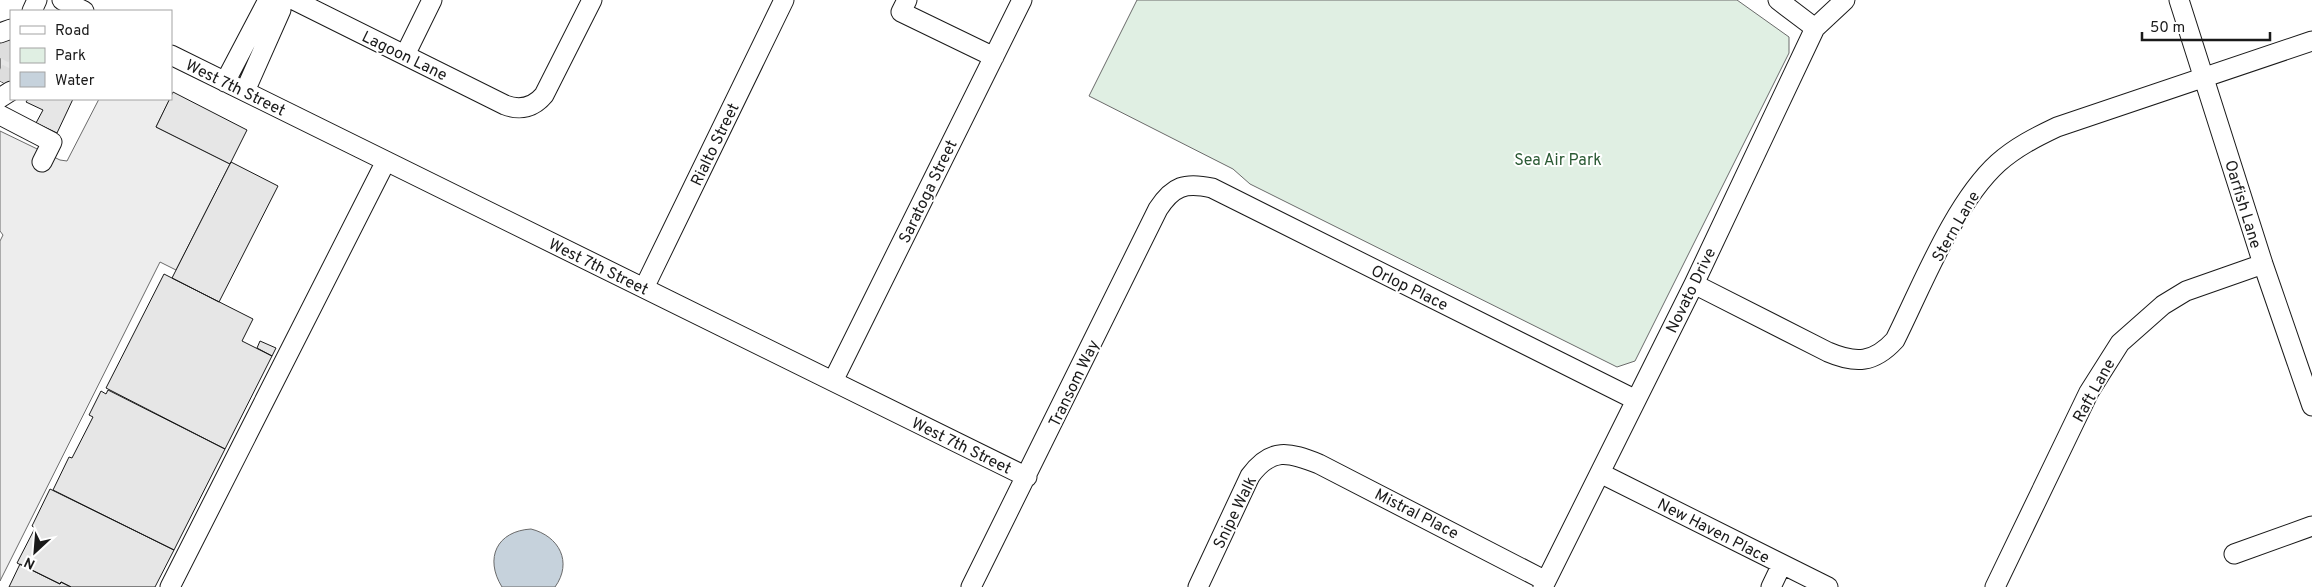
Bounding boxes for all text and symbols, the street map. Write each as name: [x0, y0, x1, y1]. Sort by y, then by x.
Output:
legend: [10, 10, 172, 100]
scale bar: [2142, 10, 2270, 42]
text: 50 m: [2150, 19, 2185, 38]
text: Road: [55, 22, 90, 41]
street label: Lagoon Lane: [358, 27, 450, 86]
text: Park: [55, 47, 86, 66]
street label: West 7th Street: [182, 56, 288, 122]
text: Water: [55, 72, 95, 91]
street label: Rialto Street: [687, 100, 744, 190]
street label: Saratoga Street: [895, 137, 962, 247]
park label: Sea Air Park: [1514, 151, 1602, 171]
street label: Oarfish Lane: [2219, 158, 2265, 251]
street label: Stern Lane: [1928, 188, 1985, 266]
street label: West 7th Street: [545, 235, 651, 301]
street label: Novato Drive: [1662, 245, 1721, 337]
street label: Orlop Place: [1367, 262, 1451, 316]
street label: Transom Way: [1045, 337, 1105, 431]
street label: Raft Lane: [2069, 356, 2120, 426]
street label: West 7th Street: [908, 414, 1014, 480]
street label: Snipe Walk: [1210, 473, 1262, 552]
street label: Mistral Place: [1371, 485, 1461, 544]
street label: New Haven Place: [1654, 495, 1773, 569]
north arrow: [10, 527, 60, 577]
text: N: [22, 552, 38, 572]

